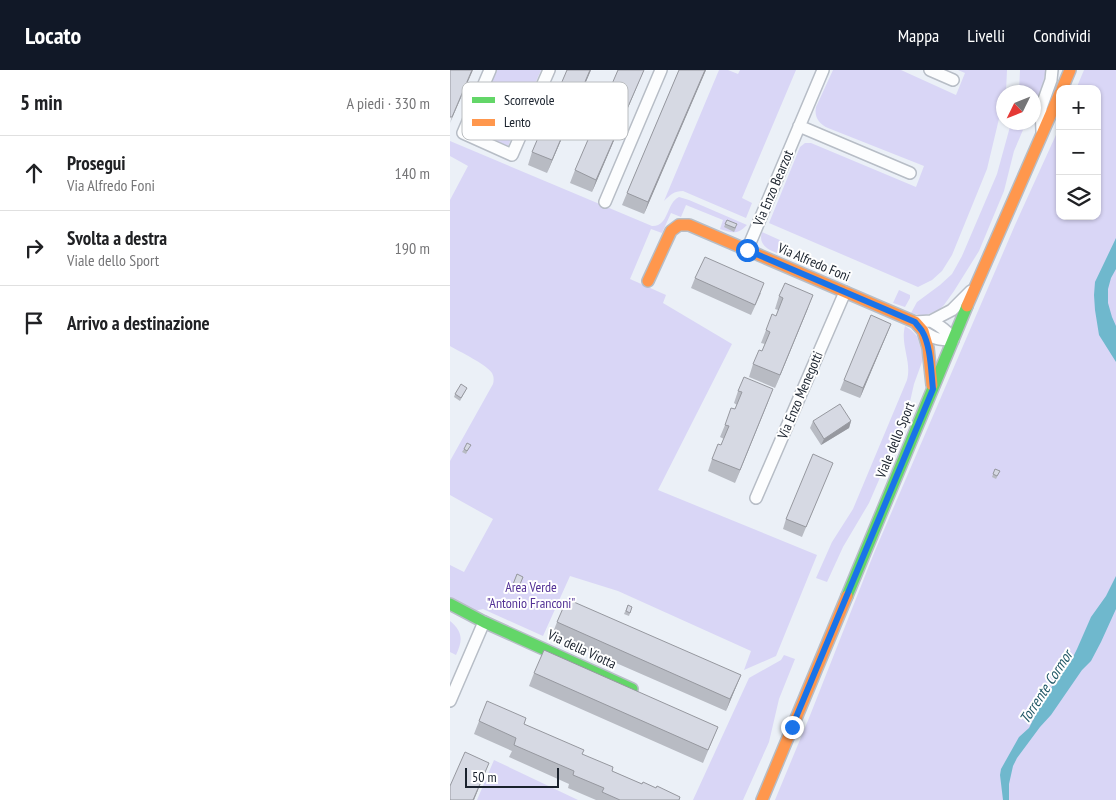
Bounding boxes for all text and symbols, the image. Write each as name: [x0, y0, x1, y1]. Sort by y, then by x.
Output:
text: Locato: [25, 20, 81, 51]
text: Mappa: [898, 24, 939, 47]
text: Livelli: [967, 24, 1005, 47]
text: Condividi: [1033, 24, 1091, 47]
legend: [462, 82, 628, 140]
north arrow: [996, 85, 1041, 130]
map controls: [1056, 85, 1101, 220]
button: +: [1056, 85, 1101, 130]
text: 5 min: [20, 89, 62, 116]
text: Scorrevole: [504, 91, 555, 109]
text: A piedi · 330 m: [347, 93, 430, 113]
text: Lento: [504, 113, 531, 131]
button: −: [1056, 130, 1101, 175]
street label: Via Enzo Bearzot: [749, 147, 797, 230]
text: Prosegui: [67, 151, 126, 175]
icon: ahead: [20, 159, 48, 187]
text: 140 m: [395, 163, 430, 183]
text: Via Alfredo Foni: [67, 175, 155, 195]
button: layers: [1056, 175, 1101, 220]
text: Svolta a destra: [67, 226, 167, 250]
icon: right: [20, 234, 48, 262]
text: 190 m: [395, 238, 430, 258]
street label: Via Alfredo Foni: [774, 238, 853, 285]
route start: [736, 239, 759, 262]
text: Viale dello Sport: [67, 250, 159, 270]
icon: arrive: [20, 309, 48, 337]
text: Arrivo a destinazione: [67, 311, 210, 335]
street label: Via Enzo Menegotti: [773, 348, 827, 442]
street label: Viale dello Sport: [871, 399, 919, 482]
park label: Area Verde "Antonio Franconi": [487, 578, 575, 612]
street label: Via della Viotta: [544, 625, 619, 673]
water label: Torrente Cormor: [1015, 645, 1077, 727]
route end: [781, 716, 804, 739]
scale bar: [465, 765, 559, 788]
text: 50 m: [472, 768, 497, 786]

